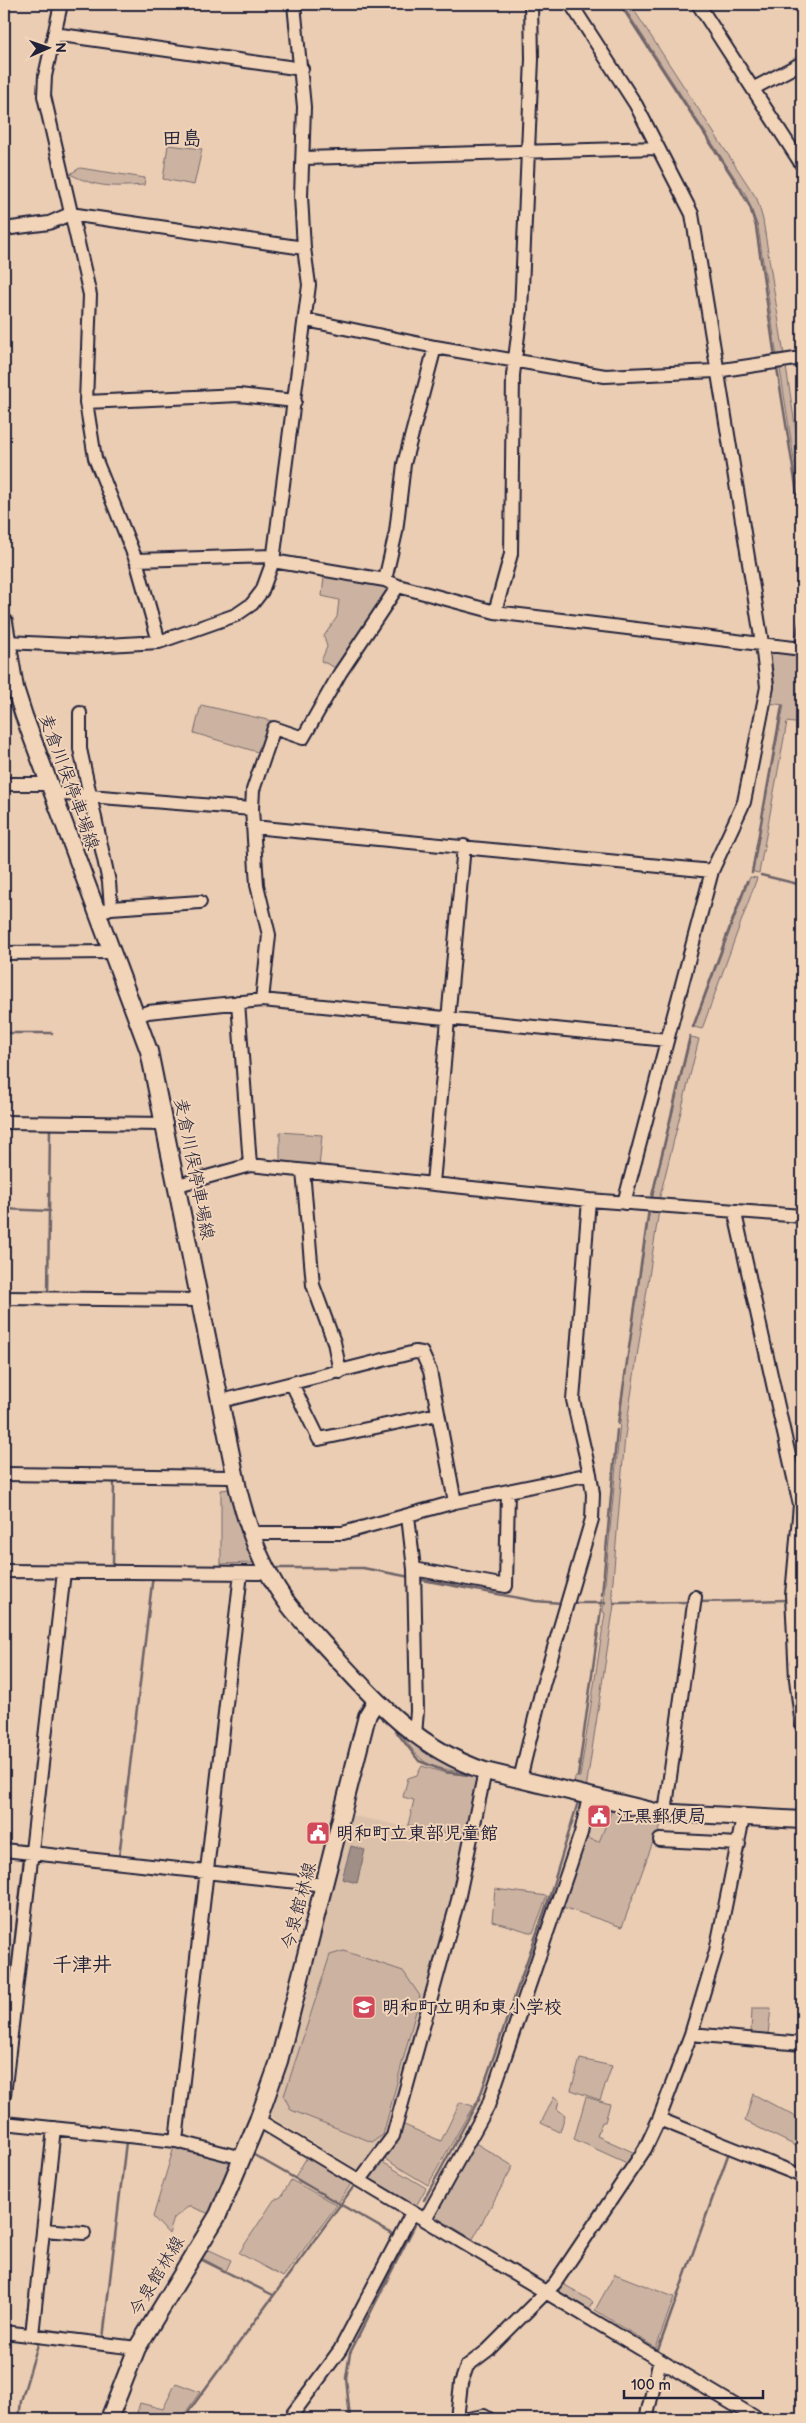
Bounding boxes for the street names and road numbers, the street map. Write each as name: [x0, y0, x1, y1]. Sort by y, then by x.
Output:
street label: 麦倉川俣停車場線: [35, 711, 103, 853]
street label: 麦倉川俣停車場線: [170, 1096, 218, 1242]
street label: 今泉館林線: [277, 1860, 321, 1952]
street label: 今泉館林線: [125, 2232, 189, 2320]

